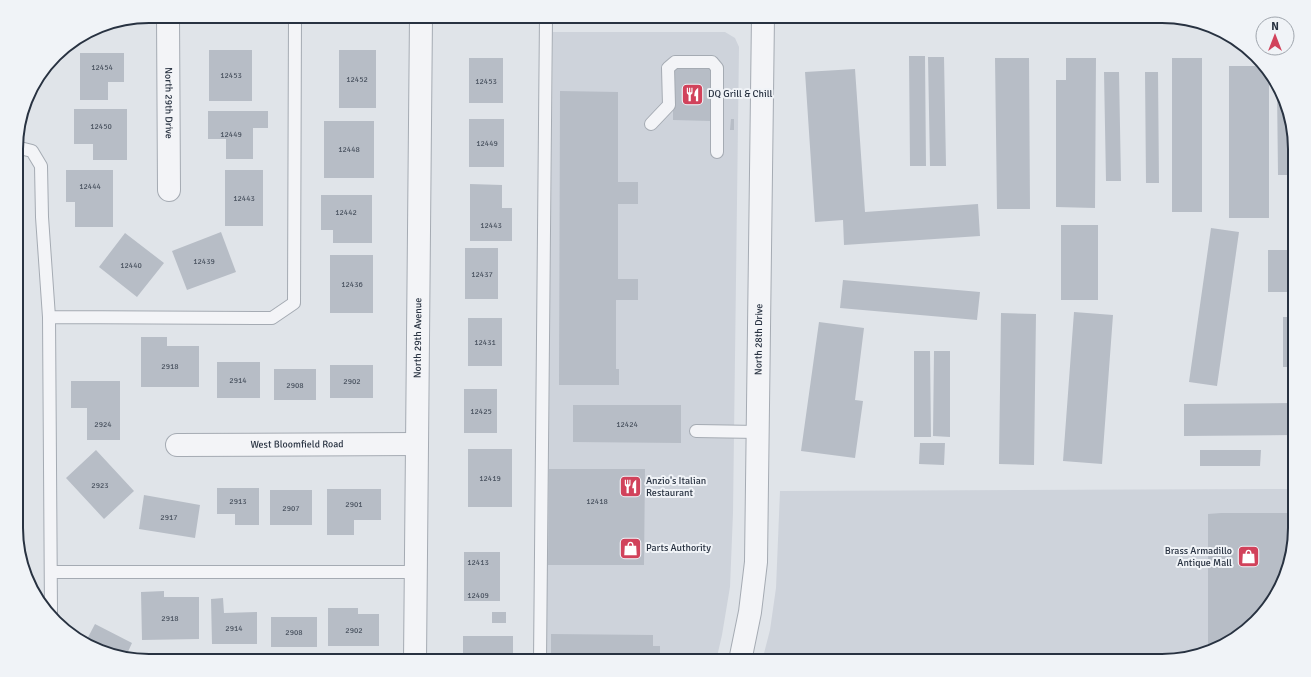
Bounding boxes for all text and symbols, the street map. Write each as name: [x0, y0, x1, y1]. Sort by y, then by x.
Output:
north arrow: [1255, 16, 1295, 56]
text: N: [1271, 20, 1279, 33]
house number: 12454: [91, 62, 113, 72]
street label: North 29th Drive: [162, 67, 175, 139]
house number: 12453: [220, 70, 242, 80]
house number: 12452: [346, 74, 368, 84]
house number: 12453: [475, 76, 497, 86]
restaurant icon: DQ Grill & Chill: [679, 81, 705, 107]
place label: DQ Grill & Chill: [708, 88, 773, 100]
house number: 12450: [90, 121, 112, 131]
house number: 12449: [220, 129, 242, 139]
house number: 12449: [476, 138, 498, 148]
house number: 12448: [338, 144, 360, 154]
house number: 12444: [79, 181, 101, 191]
house number: 12443: [233, 193, 255, 203]
house number: 12442: [335, 207, 357, 217]
house number: 12443: [480, 220, 502, 230]
house number: 12439: [193, 256, 215, 266]
house number: 12440: [120, 260, 142, 270]
house number: 12437: [471, 269, 493, 279]
house number: 12436: [341, 279, 363, 289]
street label: North 29th Avenue: [412, 298, 424, 378]
street label: North 28th Drive: [752, 304, 765, 375]
house number: 12431: [474, 337, 496, 347]
house number: 2918: [161, 361, 179, 371]
house number: 2914: [229, 375, 247, 385]
house number: 2902: [343, 376, 361, 386]
house number: 2908: [286, 380, 304, 390]
house number: 12425: [470, 406, 492, 416]
house number: 2924: [94, 419, 112, 429]
house number: 12424: [616, 419, 638, 429]
street label: West Bloomfield Road: [250, 438, 344, 451]
house number: 12419: [479, 473, 501, 483]
restaurant icon: Anzio's Italian Restaurant: [617, 474, 643, 500]
place label: Anzio's Italian Restaurant: [646, 475, 706, 499]
house number: 2923: [91, 480, 109, 490]
house number: 2913: [229, 496, 247, 506]
house number: 12418: [586, 496, 608, 506]
house number: 2901: [345, 499, 363, 509]
house number: 2907: [282, 503, 300, 513]
house number: 2917: [160, 512, 178, 522]
shop icon: Parts Authority: [618, 535, 644, 561]
place label: Parts Authority: [646, 542, 711, 554]
shop icon: Brass Armadillo Antique Mall: [1235, 544, 1261, 570]
place label: Brass Armadillo Antique Mall: [1165, 545, 1232, 569]
house number: 12413: [467, 557, 489, 567]
house number: 12409: [467, 590, 489, 600]
house number: 2918: [161, 613, 179, 623]
house number: 2914: [225, 623, 243, 633]
house number: 2902: [345, 625, 363, 635]
house number: 2908: [285, 627, 303, 637]

